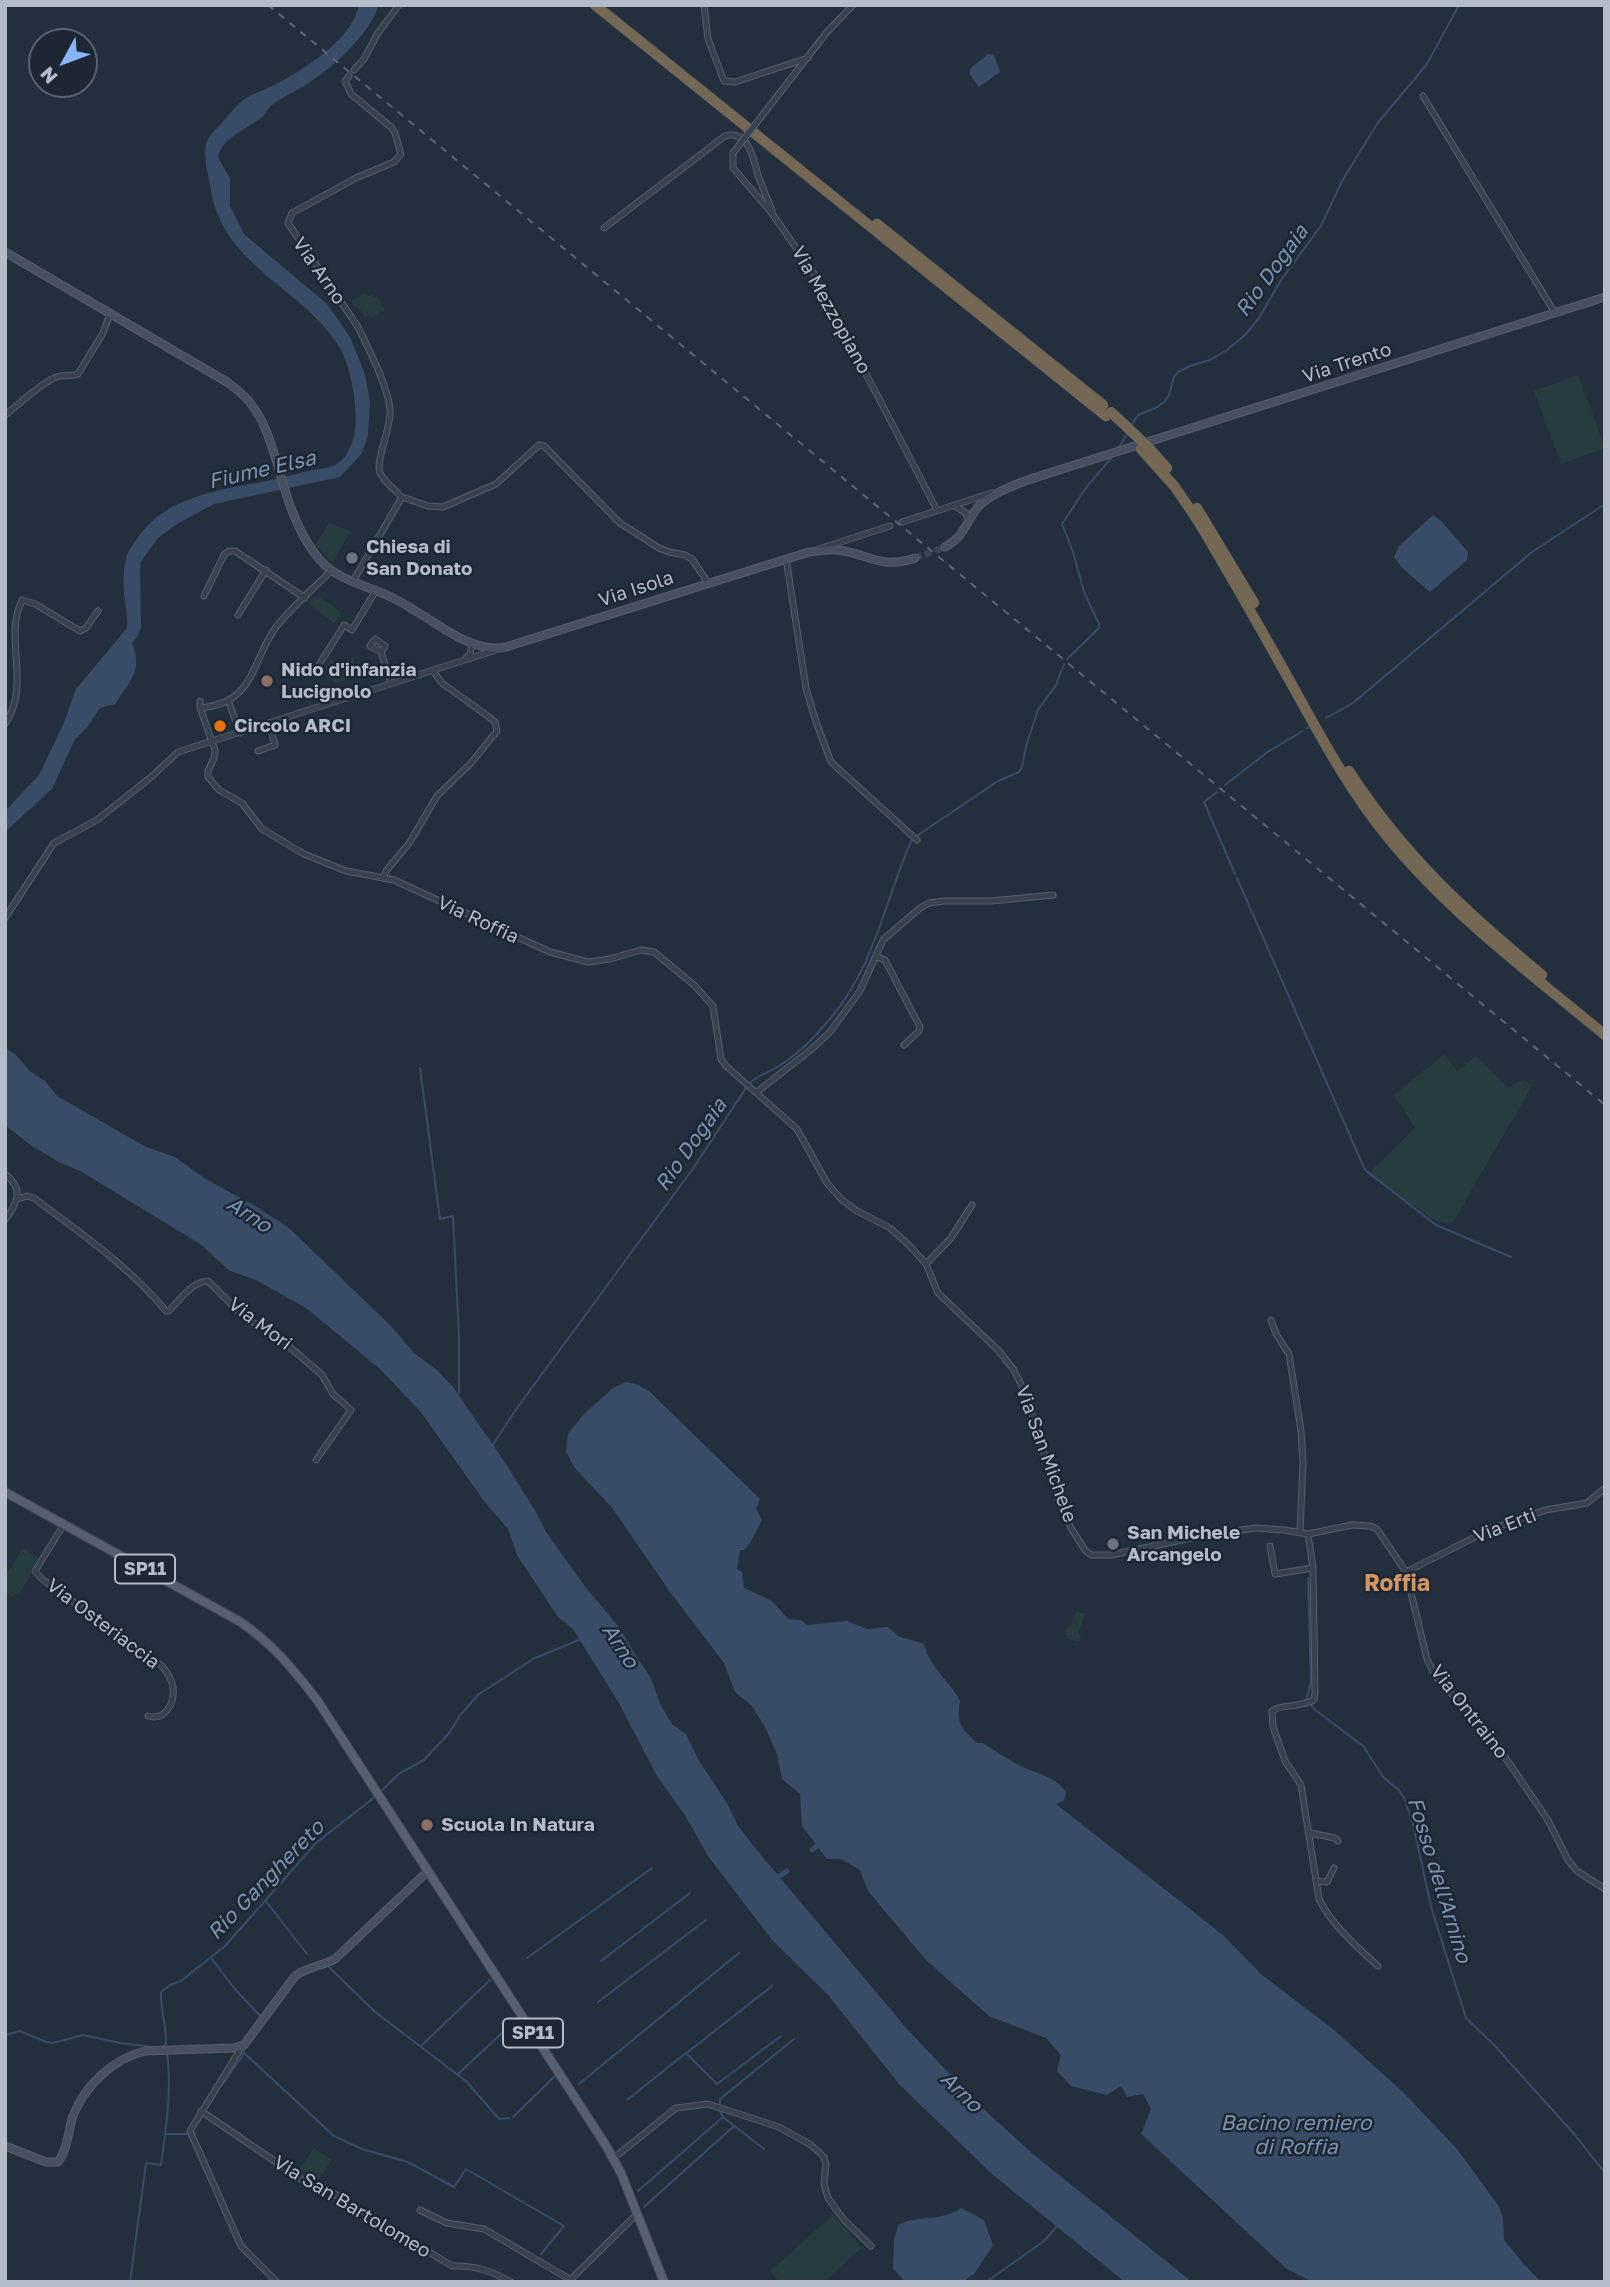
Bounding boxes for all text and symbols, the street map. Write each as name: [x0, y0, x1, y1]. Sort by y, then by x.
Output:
north arrow: [28, 28, 98, 98]
text: N: [35, 63, 62, 89]
water label: Rio Dogaia: [1230, 220, 1314, 322]
street label: Via Arno: [288, 233, 350, 309]
street label: Via Mezzopiano: [787, 242, 875, 378]
street label: Via Trento: [1300, 338, 1394, 388]
water label: Fiume Elsa: [206, 445, 318, 495]
place label: Chiesa di San Donato: [366, 536, 472, 580]
marker: Chiesa di San Donato: [344, 550, 360, 566]
street label: Via Isola: [596, 566, 676, 612]
place label: Nido d'infanzia Lucignolo: [281, 659, 416, 703]
marker: Nido d'infanzia Lucignolo: [259, 673, 275, 689]
place label: Circolo ARCI: [234, 715, 351, 737]
marker: Circolo ARCI: [212, 718, 228, 734]
street label: Via Roffia: [434, 891, 522, 949]
water label: Rio Dogaia: [650, 1094, 732, 1196]
water label: Arno: [222, 1191, 276, 1239]
street label: Via Mori: [224, 1293, 296, 1355]
street label: Via San Michele: [1011, 1382, 1081, 1526]
street label: Via Erti: [1470, 1504, 1540, 1548]
place label: San Michele Arcangelo: [1127, 1522, 1240, 1566]
marker: San Michele Arcangelo: [1105, 1536, 1121, 1552]
road number: SP11: [115, 1554, 175, 1584]
district label: Roffia: [1364, 1570, 1430, 1598]
street label: Via Osteriaccia: [42, 1574, 164, 1674]
water label: Arno: [596, 1619, 644, 1673]
street label: Via Ontraino: [1425, 1661, 1513, 1763]
water label: Fosso dell'Arnino: [1402, 1794, 1476, 1966]
place label: Scuola In Natura: [441, 1814, 595, 1836]
water label: Rio Ganghereto: [203, 1815, 329, 1945]
marker: Scuola In Natura: [419, 1817, 435, 1833]
road number: SP11: [503, 2019, 563, 2048]
water label: Arno: [935, 2066, 987, 2118]
water label: Bacino remiero di Roffia: [1221, 2110, 1371, 2160]
street label: Via San Bartolomeo: [269, 2151, 435, 2263]

